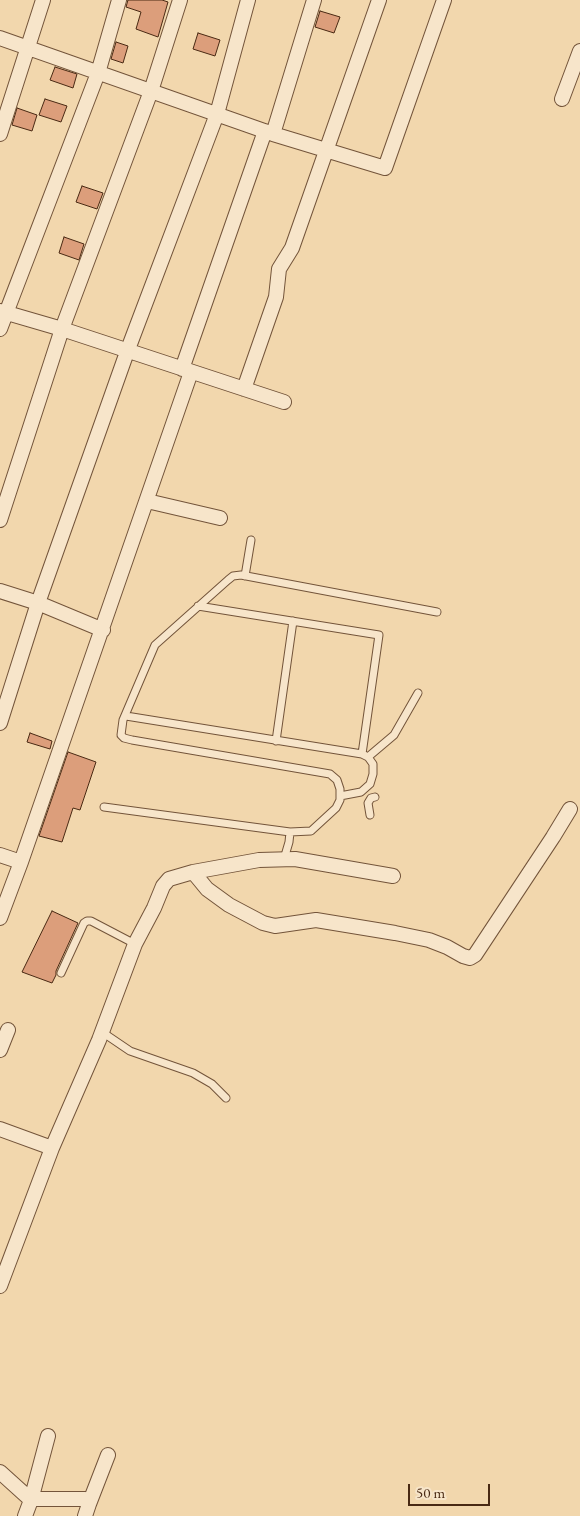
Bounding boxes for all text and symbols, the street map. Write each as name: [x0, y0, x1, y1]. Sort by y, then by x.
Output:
scale bar: [410, 1474, 492, 1506]
text: 50 m: [416, 1483, 445, 1502]

